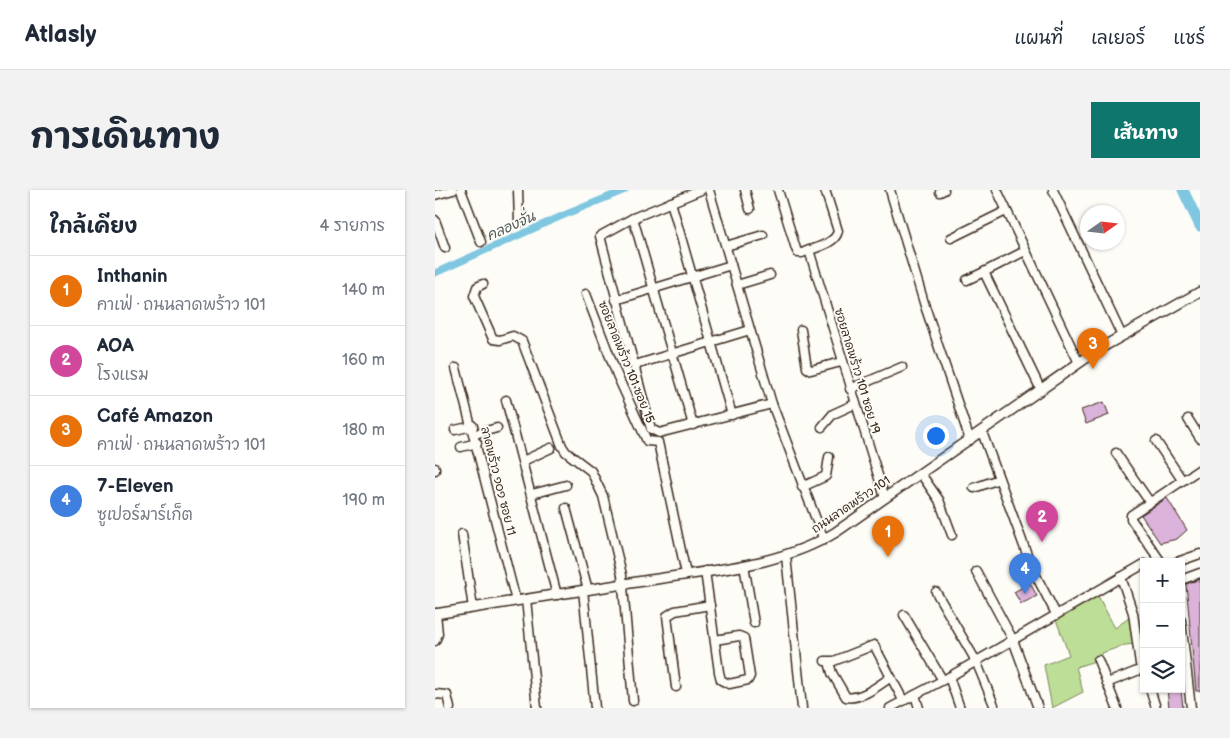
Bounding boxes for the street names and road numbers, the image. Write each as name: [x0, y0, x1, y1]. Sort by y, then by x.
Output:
street label: ซอยลาดพร้าว 101 ซอย 15: [595, 299, 657, 425]
street label: ซอยลาดพร้าว 101 ซอย 19: [831, 306, 883, 436]
street label: ลาดพร้าว ๑๐๑ ซอย 11: [477, 425, 519, 537]
street label: ถนนลาดพร้าว 101: [809, 473, 893, 537]

